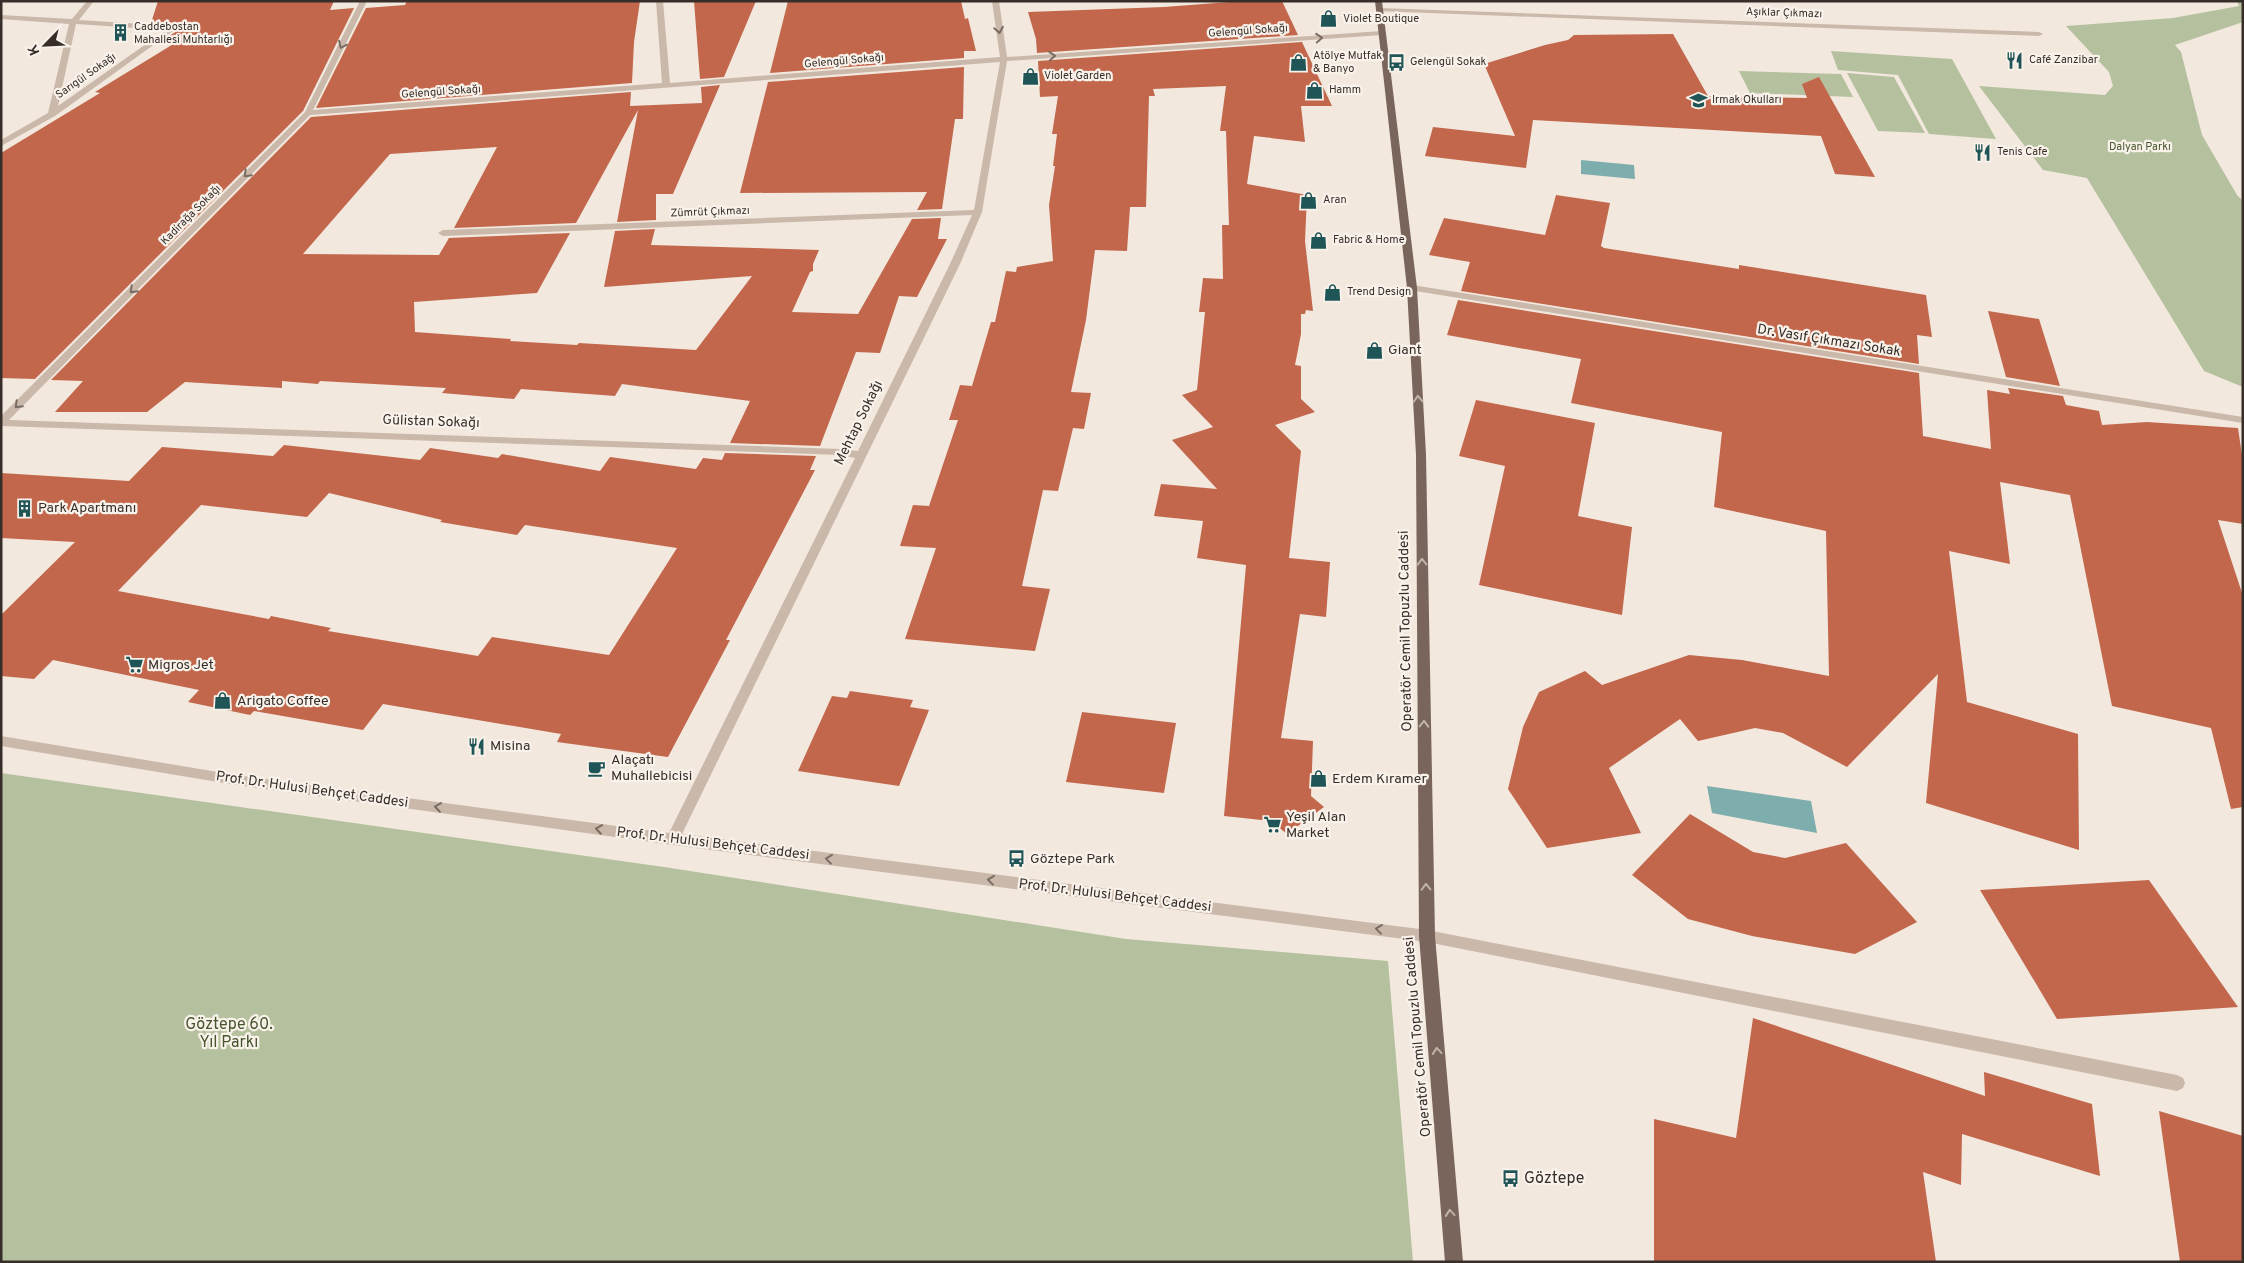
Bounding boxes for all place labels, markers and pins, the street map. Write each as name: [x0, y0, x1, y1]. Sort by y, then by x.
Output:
shop icon: Violet Boutique: [1319, 9, 1339, 29]
place label: Violet Boutique: [1343, 12, 1419, 26]
place label: Caddebostan Mahallesi Muhtarlığı: [134, 20, 232, 47]
building icon: Caddebostan Mahallesi Muhtarlığı: [110, 23, 130, 43]
place label: Atölye Mutfak & Banyo: [1313, 49, 1382, 76]
restaurant icon: Café Zanzibar: [2005, 50, 2025, 70]
shop icon: Atölye Mutfak & Banyo: [1289, 52, 1309, 72]
bus stop icon: Gelengül Sokak: [1386, 52, 1406, 72]
place label: Café Zanzibar: [2029, 53, 2099, 67]
place label: Gelengül Sokak: [1410, 55, 1486, 69]
shop icon: Violet Garden: [1020, 66, 1040, 86]
place label: Violet Garden: [1044, 69, 1111, 83]
shop icon: Hamm: [1305, 80, 1325, 100]
place label: Hamm: [1329, 83, 1361, 97]
school or university icon: Irmak Okulları: [1688, 90, 1708, 110]
place label: Irmak Okulları: [1712, 93, 1782, 107]
restaurant icon: Tenis Cafe: [1973, 142, 1993, 162]
place label: Tenis Cafe: [1997, 145, 2047, 159]
shop icon: Aran: [1299, 190, 1319, 210]
place label: Aran: [1323, 193, 1347, 207]
shop icon: Fabric & Home: [1309, 230, 1329, 250]
place label: Fabric & Home: [1333, 233, 1405, 247]
shop icon: Trend Design: [1323, 282, 1343, 302]
place label: Trend Design: [1347, 285, 1411, 299]
shop icon: Giant: [1364, 340, 1384, 360]
place label: Giant: [1388, 342, 1422, 359]
building icon: Park Apartmanı: [14, 498, 34, 518]
place label: Park Apartmanı: [38, 500, 136, 517]
supermarket icon: Migros Jet: [124, 655, 144, 675]
place label: Migros Jet: [148, 657, 214, 674]
shop icon: Arigato Coffee: [213, 691, 233, 711]
place label: Arigato Coffee: [237, 693, 329, 710]
restaurant icon: Misina: [466, 736, 486, 756]
place label: Misina: [490, 738, 530, 755]
place label: Alaçatı Muhallebicisi: [611, 752, 692, 785]
cafe icon: Alaçatı Muhallebicisi: [587, 758, 607, 778]
shop icon: Erdem Kıramer: [1308, 769, 1328, 789]
place label: Erdem Kıramer: [1332, 771, 1427, 788]
place label: Yeşil Alan Market: [1286, 809, 1346, 842]
supermarket icon: Yeşil Alan Market: [1262, 815, 1282, 835]
bus stop icon: Göztepe Park: [1006, 849, 1026, 869]
place label: Göztepe Park: [1030, 851, 1115, 868]
bus stop icon: Göztepe: [1500, 1169, 1520, 1189]
place label: Göztepe: [1524, 1169, 1584, 1189]

